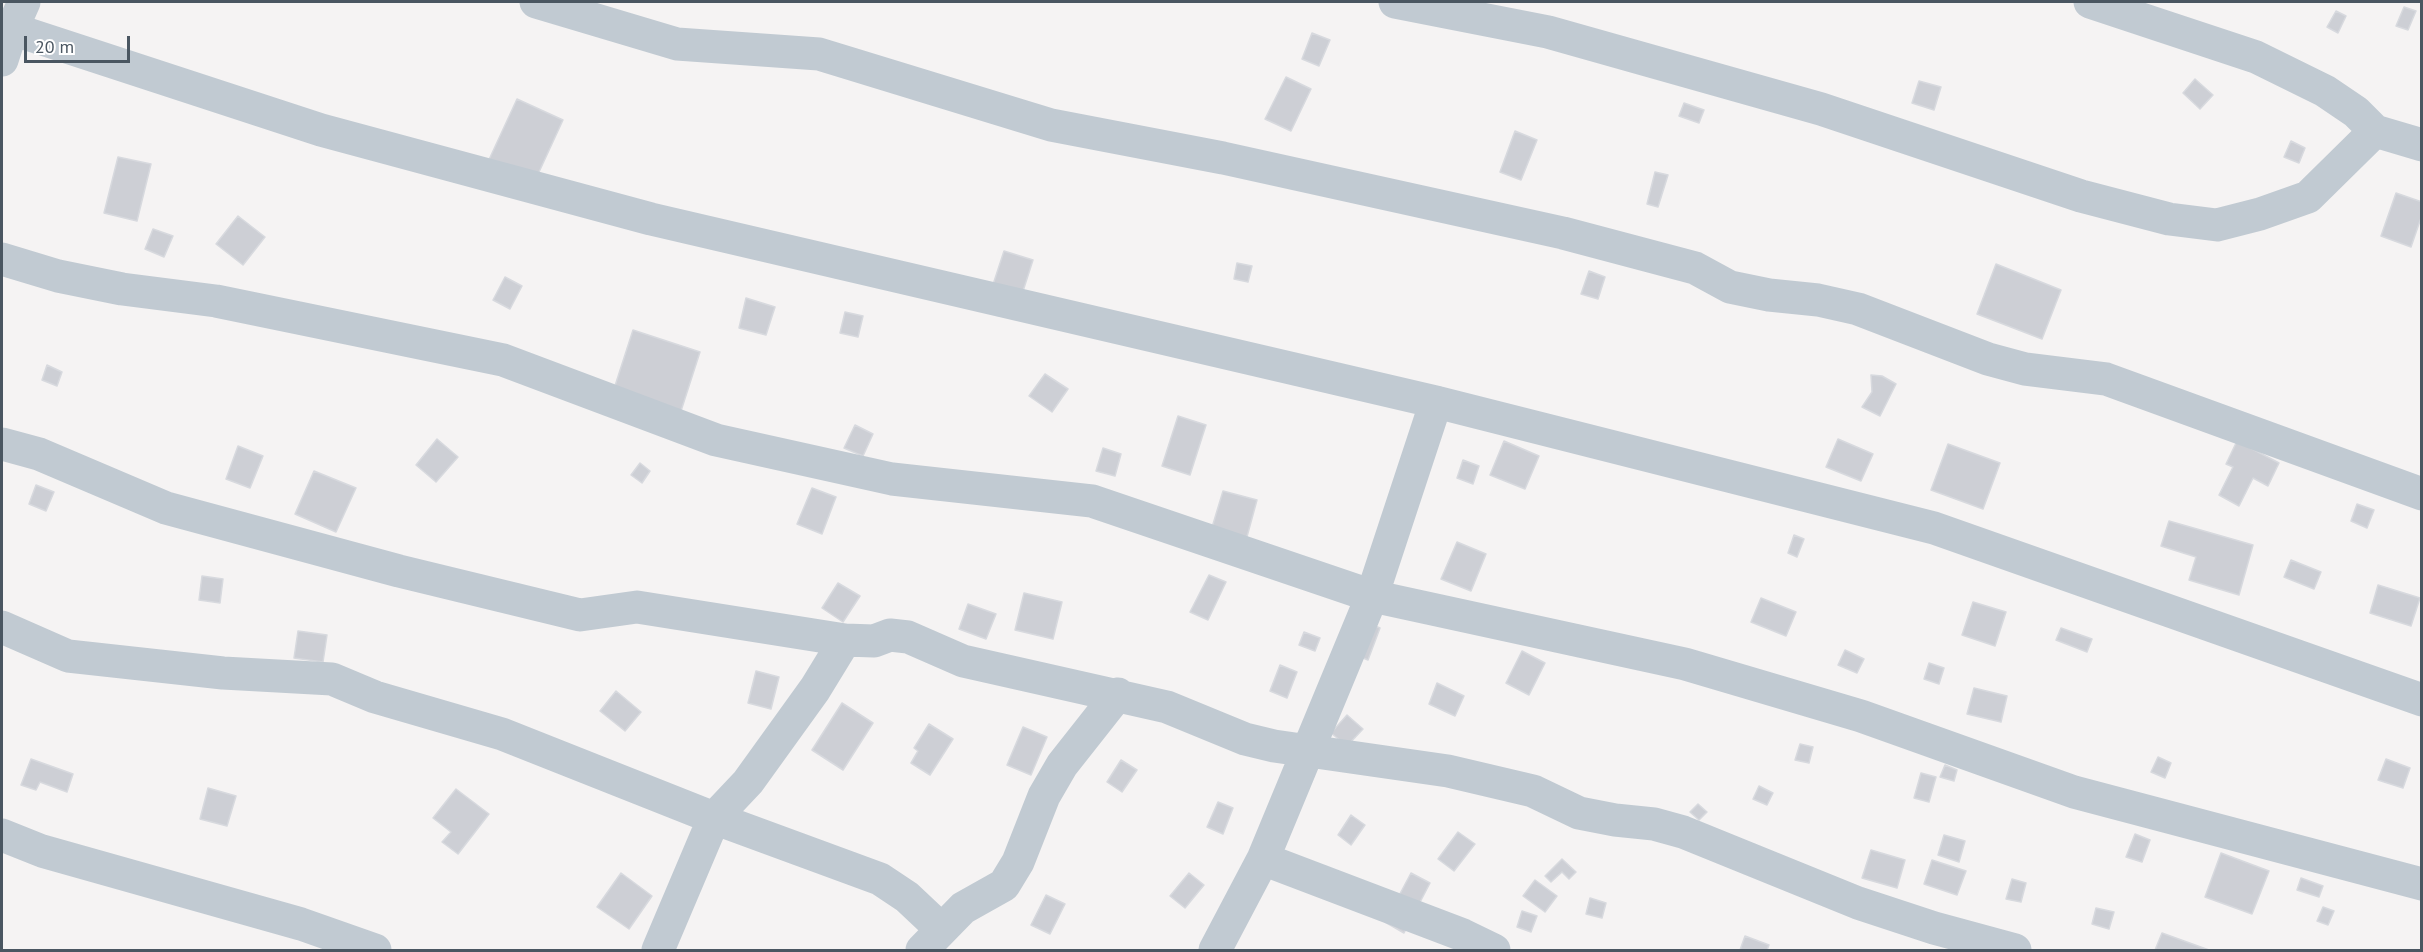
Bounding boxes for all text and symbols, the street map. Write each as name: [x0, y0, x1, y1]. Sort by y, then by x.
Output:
scale bar: [27, 24, 134, 62]
text: 20 m: [35, 35, 74, 58]

